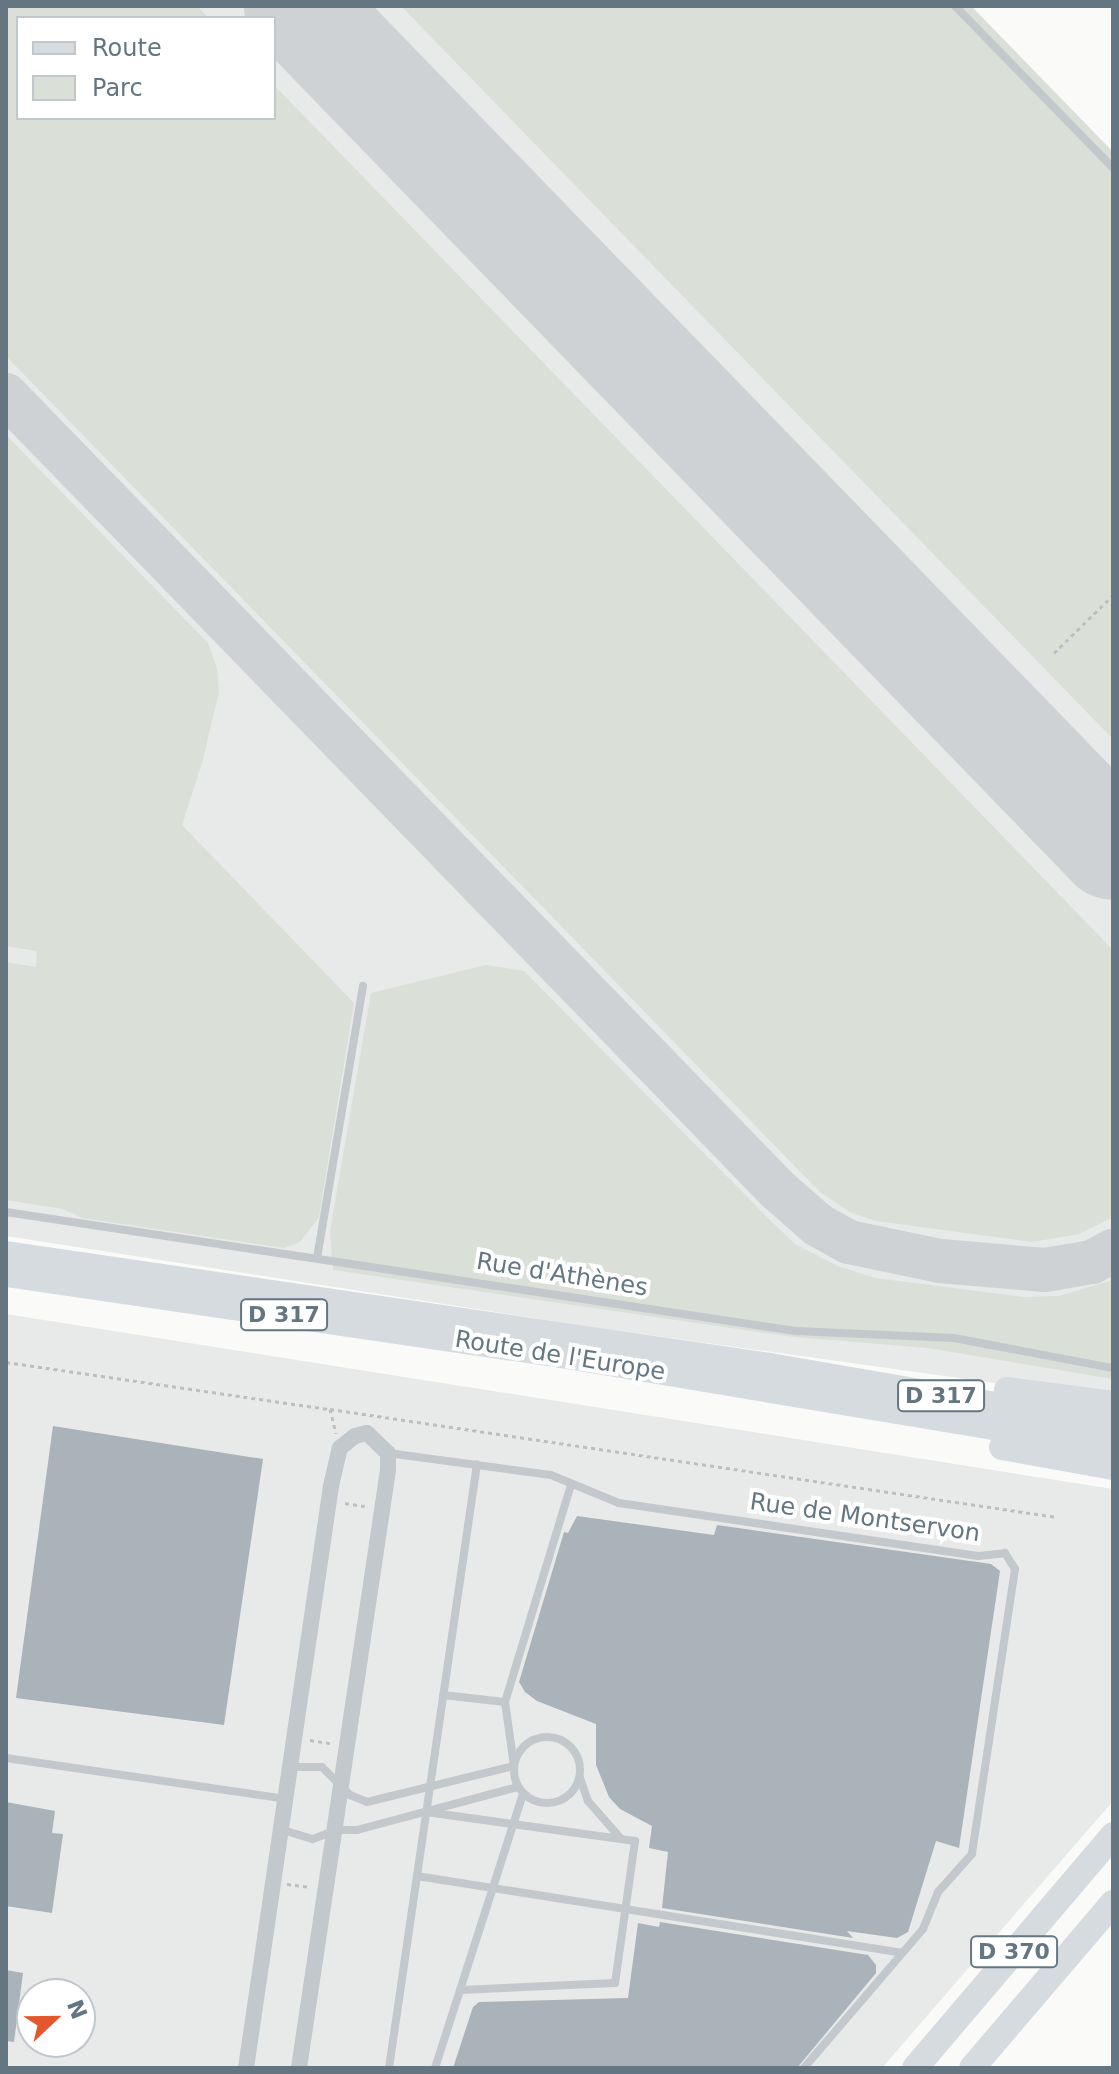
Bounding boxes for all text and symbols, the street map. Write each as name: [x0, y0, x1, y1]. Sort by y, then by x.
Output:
legend: [16, 16, 276, 120]
text: Route: [92, 34, 162, 62]
text: Parc: [92, 74, 143, 102]
street label: Rue d'Athènes: [474, 1247, 650, 1303]
road number: D 317: [240, 1297, 328, 1333]
street label: Route de l'Europe: [453, 1325, 667, 1387]
road number: D 317: [897, 1378, 985, 1414]
street label: Rue de Montservon: [748, 1488, 982, 1548]
road number: D 370: [970, 1934, 1058, 1970]
north arrow: [16, 1978, 96, 2058]
text: N: [62, 1996, 92, 2023]

